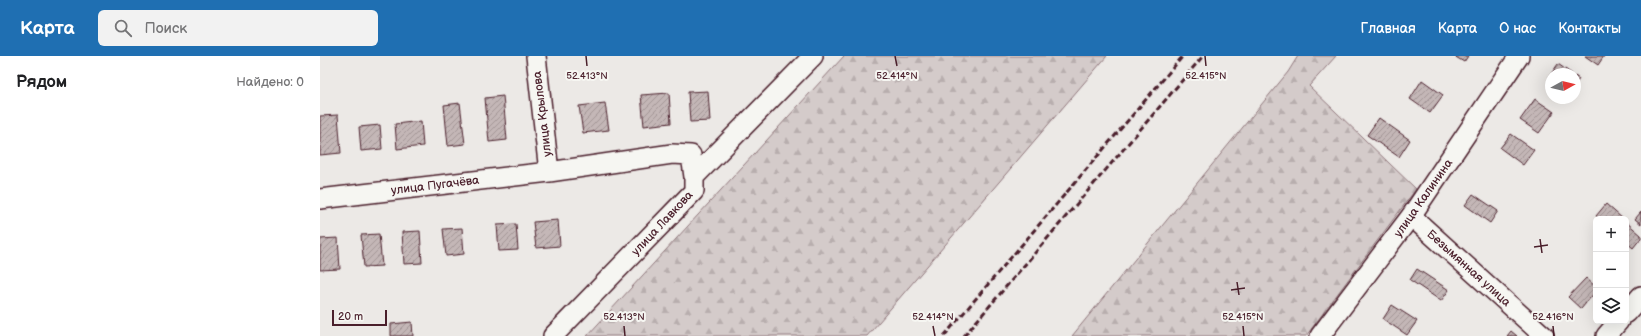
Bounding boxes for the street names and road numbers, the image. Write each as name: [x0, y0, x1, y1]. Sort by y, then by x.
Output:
street label: улица Крылова: [530, 70, 555, 158]
street label: улица Калинина: [1391, 156, 1456, 240]
street label: улица Пугачёва: [390, 173, 480, 198]
street label: улица Лавкова: [628, 188, 696, 259]
street label: Безымянная улица: [1424, 227, 1514, 310]

